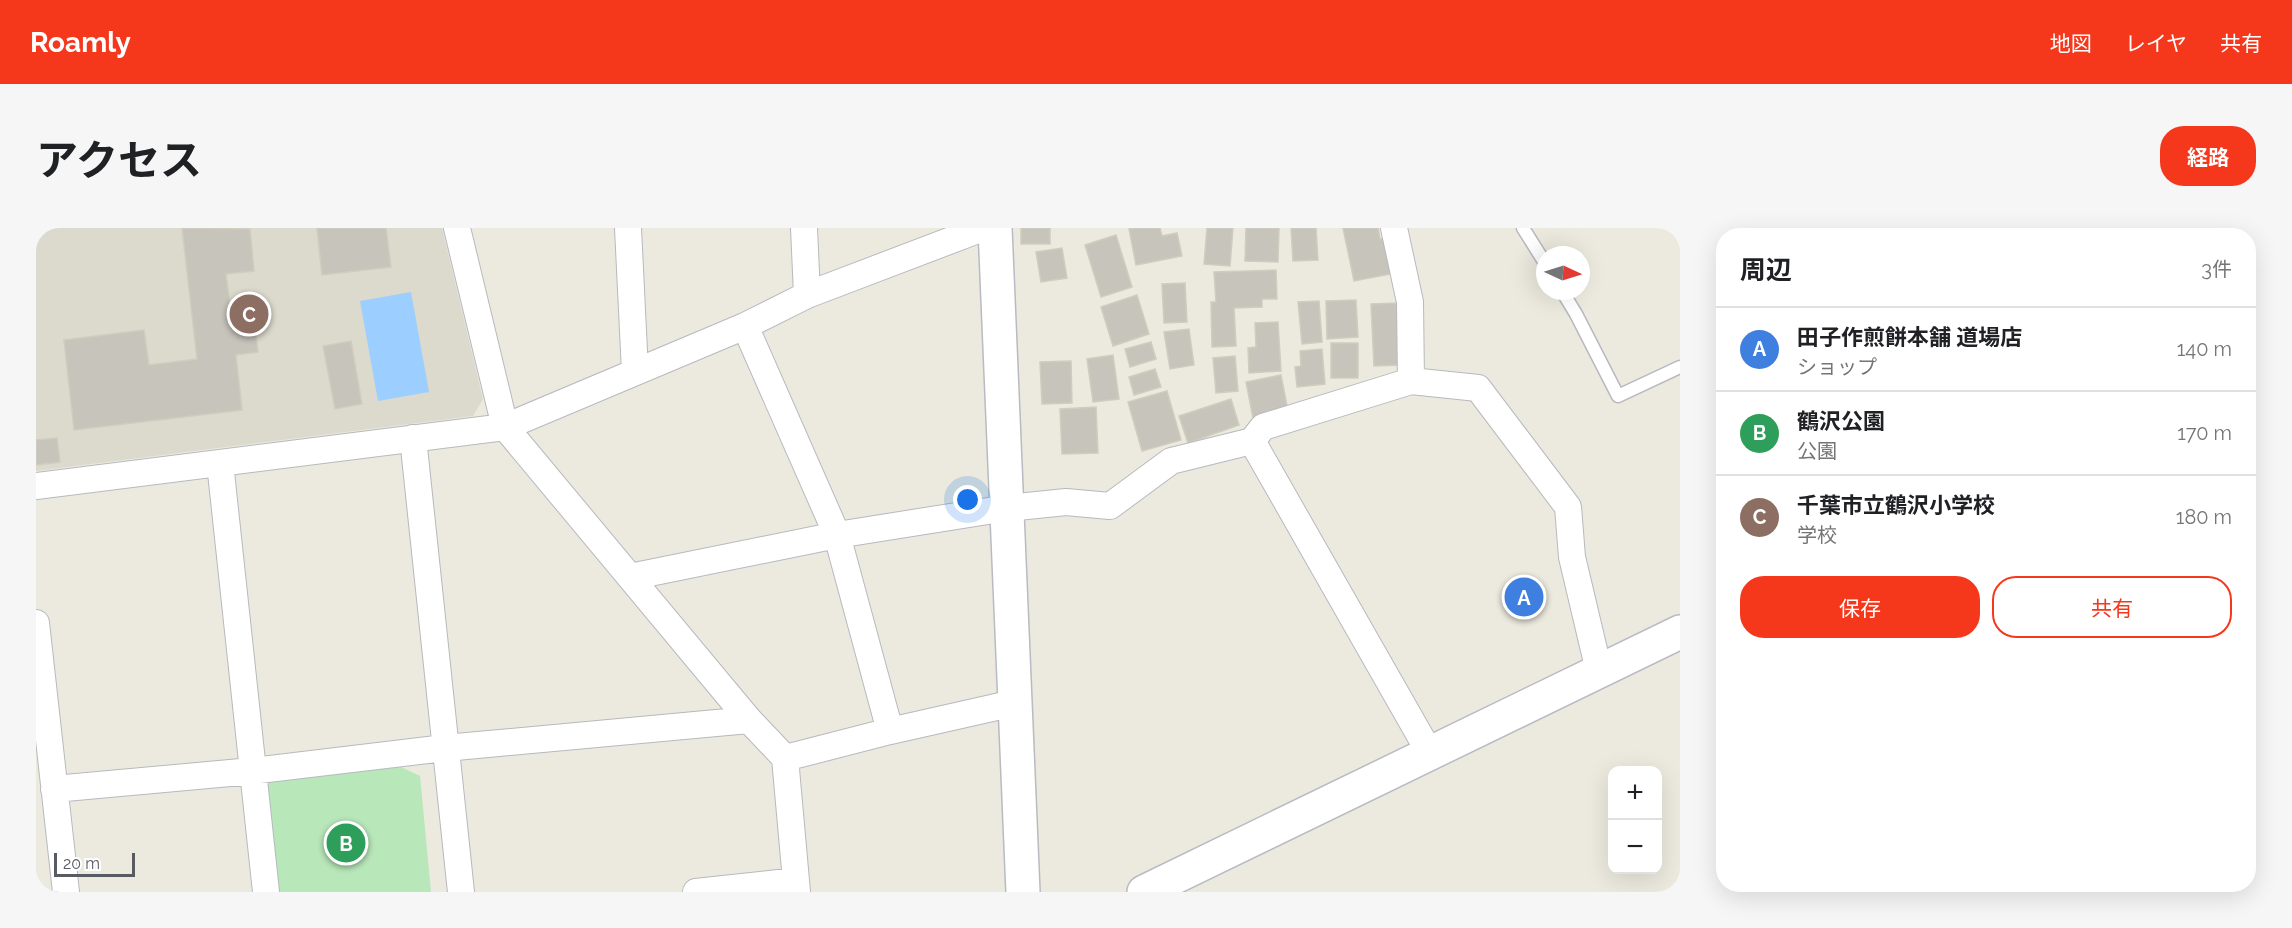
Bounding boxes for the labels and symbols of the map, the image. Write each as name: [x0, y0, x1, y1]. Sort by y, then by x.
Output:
north arrow: [1536, 246, 1590, 300]
pin: C: [230, 292, 268, 337]
your location: [953, 485, 982, 514]
pin: A: [1504, 574, 1544, 620]
pin: B: [326, 820, 366, 866]
scale bar: [54, 850, 135, 878]

